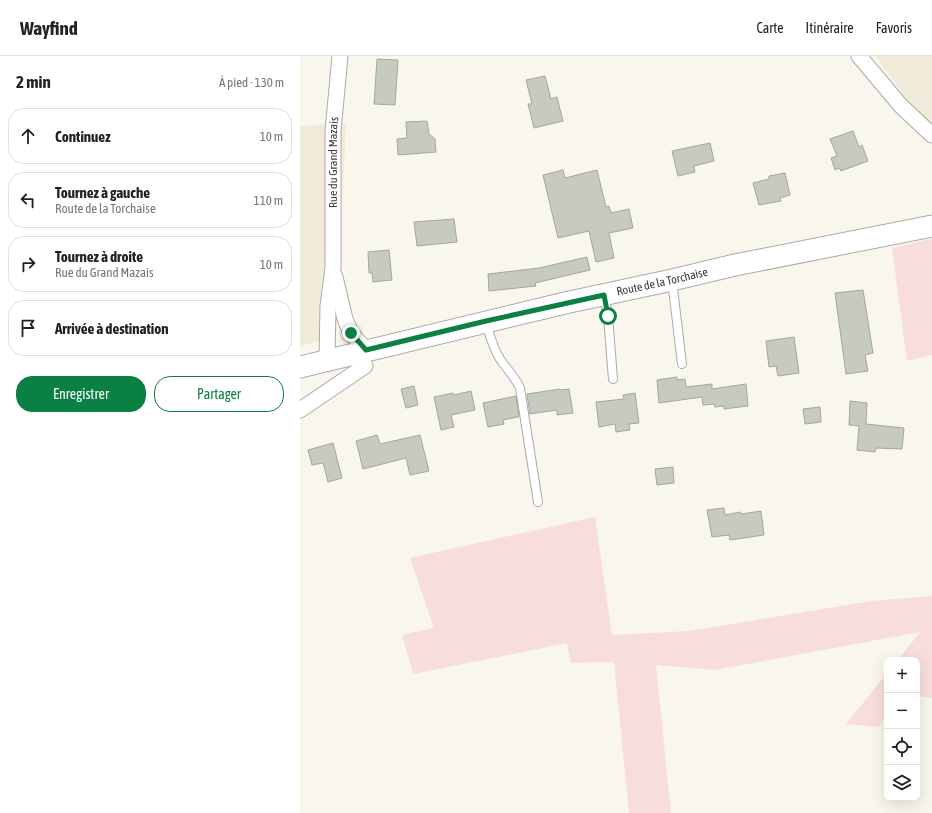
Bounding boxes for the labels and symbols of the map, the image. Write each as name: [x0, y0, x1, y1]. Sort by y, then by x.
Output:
street label: Rue du Grand Mazais: [326, 116, 341, 208]
street label: Route de la Torchaise: [615, 265, 709, 299]
route start: [599, 307, 617, 325]
route end: [342, 324, 360, 342]

